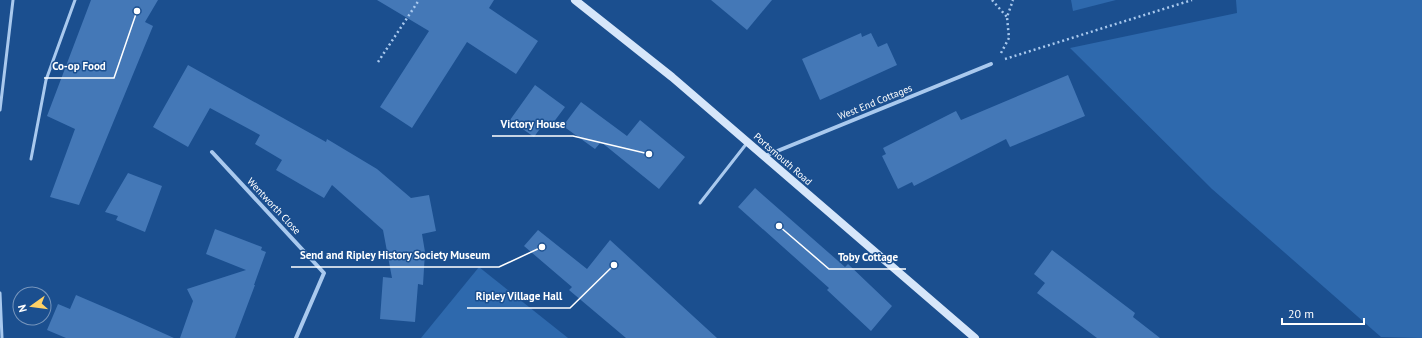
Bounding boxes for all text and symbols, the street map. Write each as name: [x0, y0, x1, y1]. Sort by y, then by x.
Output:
callout: Co-op Food: [44, 55, 114, 78]
text: Co-op Food: [52, 59, 106, 73]
street label: West End Cottages: [836, 81, 914, 123]
callout: Victory House: [492, 113, 573, 136]
text: Victory House: [500, 117, 566, 131]
street label: Portsmouth Road: [751, 130, 815, 188]
street label: Wentworth Close: [244, 175, 304, 237]
callout: Send and Ripley History Society Museum: [291, 244, 499, 267]
callout: Toby Cottage: [829, 246, 906, 269]
text: Send and Ripley History Society Museum: [300, 248, 490, 262]
text: Toby Cottage: [838, 250, 899, 264]
callout: Ripley Village Hall: [467, 285, 570, 308]
north arrow: [12, 286, 52, 326]
text: Ripley Village Hall: [476, 289, 563, 303]
scale bar: [1282, 300, 1364, 326]
text: N: [15, 303, 30, 314]
text: 20 m: [1288, 306, 1314, 321]

